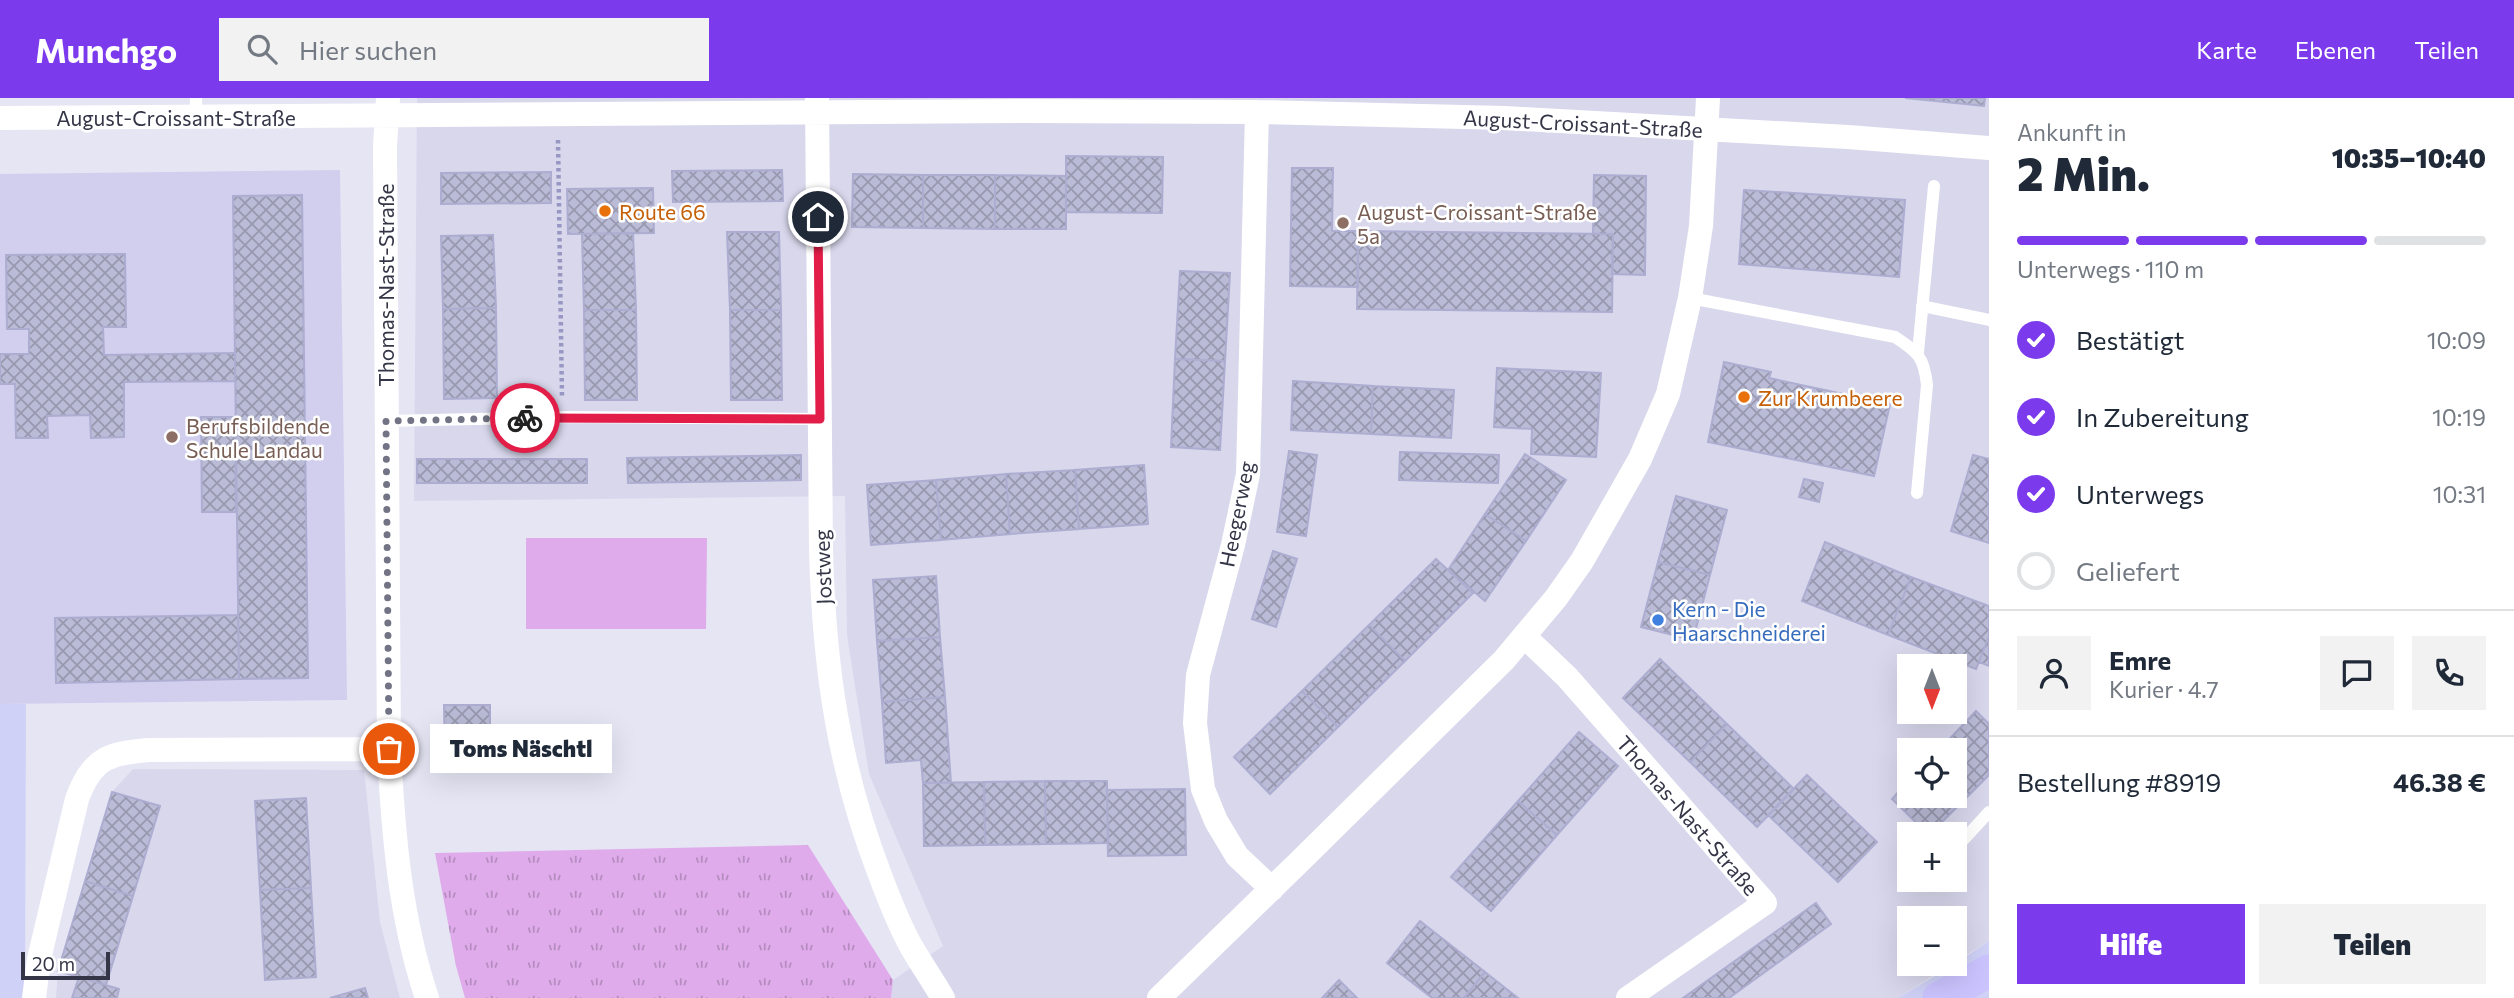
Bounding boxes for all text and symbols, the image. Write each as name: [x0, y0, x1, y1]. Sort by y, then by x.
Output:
search box: [219, 18, 709, 81]
text: Munchgo: [35, 29, 177, 70]
icon: search: [243, 30, 281, 68]
text: Hier suchen: [299, 34, 437, 65]
text: Karte: [2196, 35, 2257, 64]
text: Ebenen: [2295, 35, 2376, 64]
text: Teilen: [2414, 35, 2479, 64]
street label: August-Croissant-Straße: [1463, 104, 1703, 142]
street label: August-Croissant-Straße: [56, 105, 296, 130]
text: Ankunft in: [2017, 118, 2127, 146]
text: 10:35–10:40: [2332, 142, 2486, 173]
text: 2 Min.: [2017, 144, 2150, 200]
street label: Thomas-Nast-Straße: [373, 183, 398, 387]
pin: [788, 187, 848, 247]
icon: home: [799, 198, 837, 236]
place label: Route 66: [619, 199, 706, 224]
place label: August-Croissant-Straße 5a: [1357, 199, 1597, 248]
marker: Route 66: [597, 203, 613, 219]
marker: August-Croissant-Straße 5a: [1335, 215, 1351, 231]
text: Unterwegs · 110 m: [2017, 255, 2204, 283]
icon: check: [2017, 321, 2055, 359]
text: Bestätigt: [2076, 324, 2185, 355]
text: 10:09: [2427, 326, 2486, 354]
courier: [490, 383, 560, 453]
place label: Zur Krumbeere: [1758, 385, 1902, 410]
marker: Zur Krumbeere: [1736, 389, 1752, 405]
icon: check: [2017, 398, 2055, 436]
icon: bike: [506, 399, 544, 437]
text: In Zubereitung: [2076, 401, 2249, 432]
text: 10:19: [2432, 403, 2486, 431]
place label: Berufsbildende Schule Landau: [186, 413, 330, 462]
marker: Berufsbildende Schule Landau: [164, 429, 180, 445]
street label: Heegerweg: [1213, 459, 1259, 569]
icon: check: [2017, 475, 2055, 513]
text: Unterwegs: [2076, 478, 2204, 509]
text: 10:31: [2433, 480, 2486, 508]
street label: Jostweg: [808, 529, 836, 605]
text: Geliefert: [2076, 555, 2180, 586]
place label: Kern - Die Haarschneiderei: [1672, 596, 1826, 645]
marker: Kern - Die Haarschneiderei: [1650, 612, 1666, 628]
button: person: [2017, 636, 2091, 710]
button: chat: [2320, 636, 2394, 710]
button: phone: [2412, 636, 2486, 710]
text: Emre: [2109, 644, 2171, 675]
north arrow: [1897, 654, 1967, 724]
map controls: [1897, 654, 1967, 976]
text: Kurier · 4.7: [2109, 675, 2219, 703]
pin: [359, 719, 419, 779]
callout: Toms Näschtl: [431, 724, 613, 774]
icon: bag: [370, 730, 408, 768]
street label: Thomas-Nast-Straße: [1612, 730, 1764, 900]
text: Toms Näschtl: [449, 734, 593, 762]
button: locate: [1897, 738, 1967, 808]
text: Bestellung #8919: [2017, 766, 2221, 797]
text: 46.38 €: [2393, 766, 2486, 797]
button: +: [1897, 822, 1967, 892]
button: Hilfe: [2017, 904, 2245, 984]
button: Teilen: [2259, 904, 2486, 984]
button: −: [1897, 906, 1967, 976]
scale bar: [21, 949, 110, 981]
text: 20 m: [32, 952, 75, 975]

